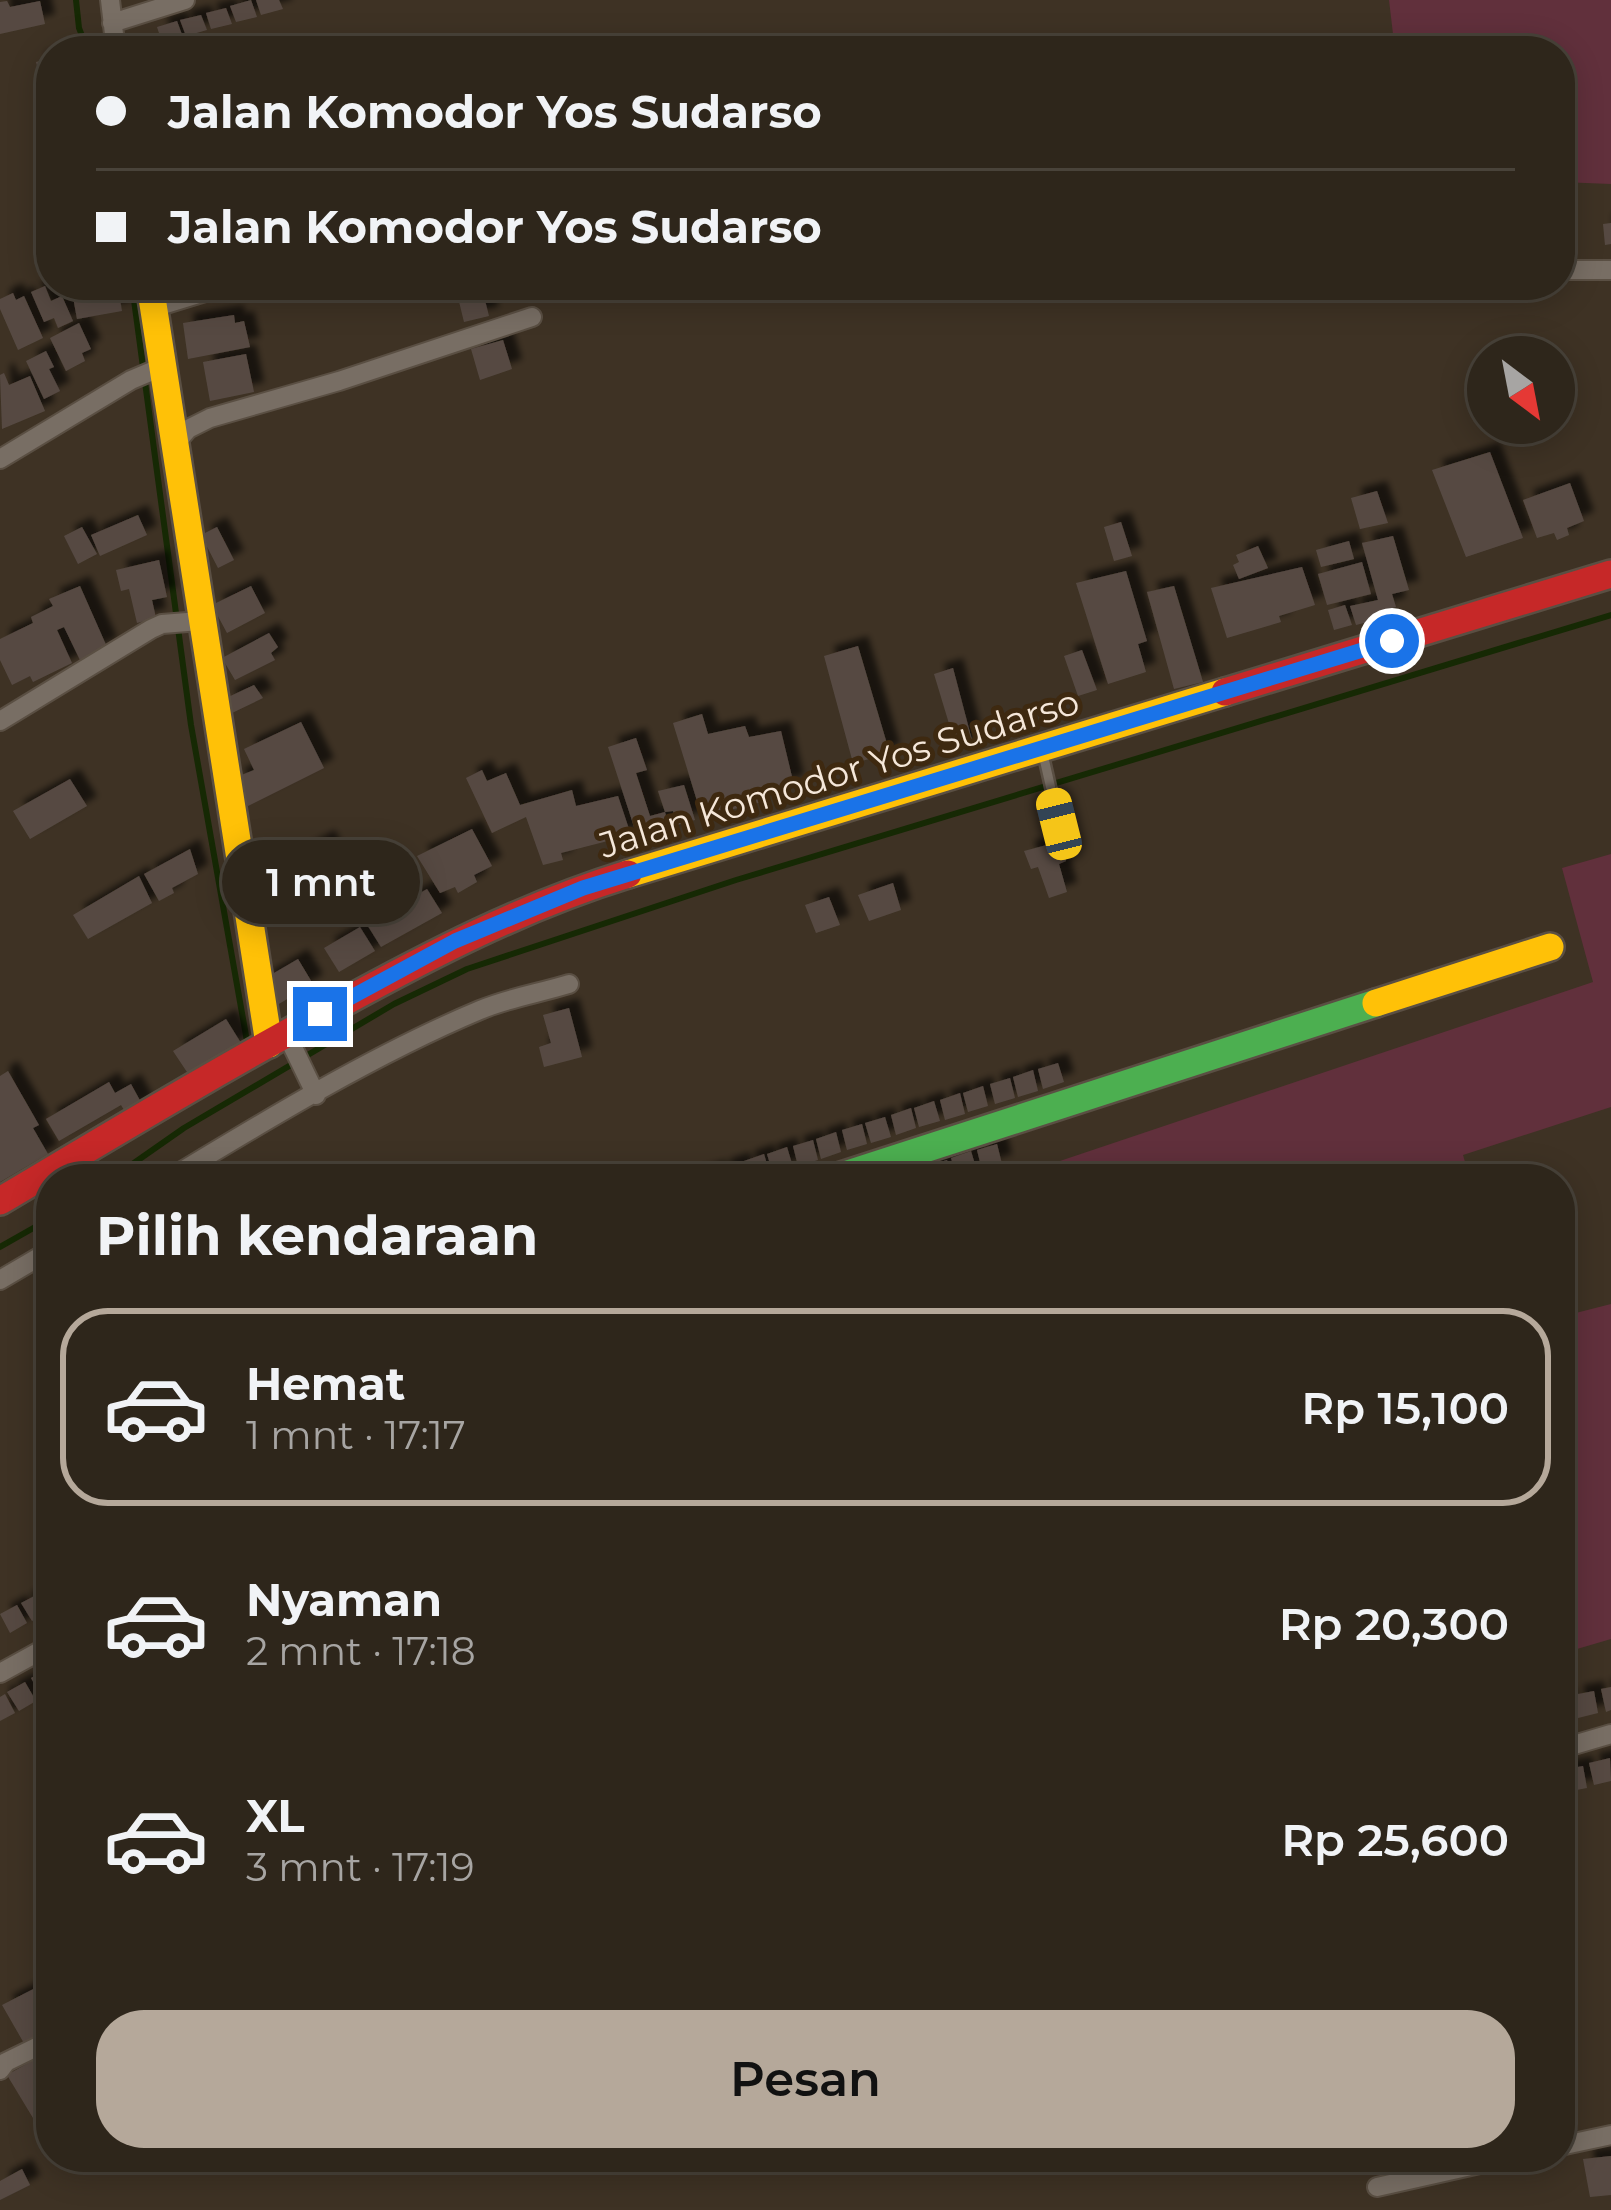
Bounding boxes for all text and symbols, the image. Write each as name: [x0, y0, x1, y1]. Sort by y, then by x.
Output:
text: Jalan Komodor Yos Sudarso: [168, 84, 822, 139]
text: Jalan Komodor Yos Sudarso: [168, 199, 822, 254]
north arrow: [1467, 336, 1575, 444]
map controls: [1467, 336, 1575, 444]
route start: [1365, 614, 1419, 668]
street label: Jalan Komodor Yos Sudarso: [593, 679, 1084, 867]
car: [1033, 785, 1085, 863]
callout: 1 mnt: [221, 840, 419, 924]
text: 1 mnt: [266, 858, 376, 906]
route end: [293, 987, 347, 1041]
text: Pilih kendaraan: [96, 1203, 538, 1269]
icon: car: [102, 1353, 210, 1461]
text: Hemat: [246, 1356, 405, 1411]
text: Rp 15,100: [1301, 1380, 1509, 1435]
text: 1 mnt · 17:17: [246, 1411, 466, 1459]
icon: car: [102, 1569, 210, 1677]
text: Nyaman: [246, 1572, 442, 1627]
text: Rp 20,300: [1279, 1596, 1509, 1651]
text: 2 mnt · 17:18: [246, 1627, 476, 1675]
icon: car: [102, 1785, 210, 1893]
text: XL: [246, 1788, 304, 1843]
text: Rp 25,600: [1281, 1812, 1509, 1867]
text: 3 mnt · 17:19: [246, 1843, 474, 1891]
button: Pesan: [96, 2010, 1515, 2148]

